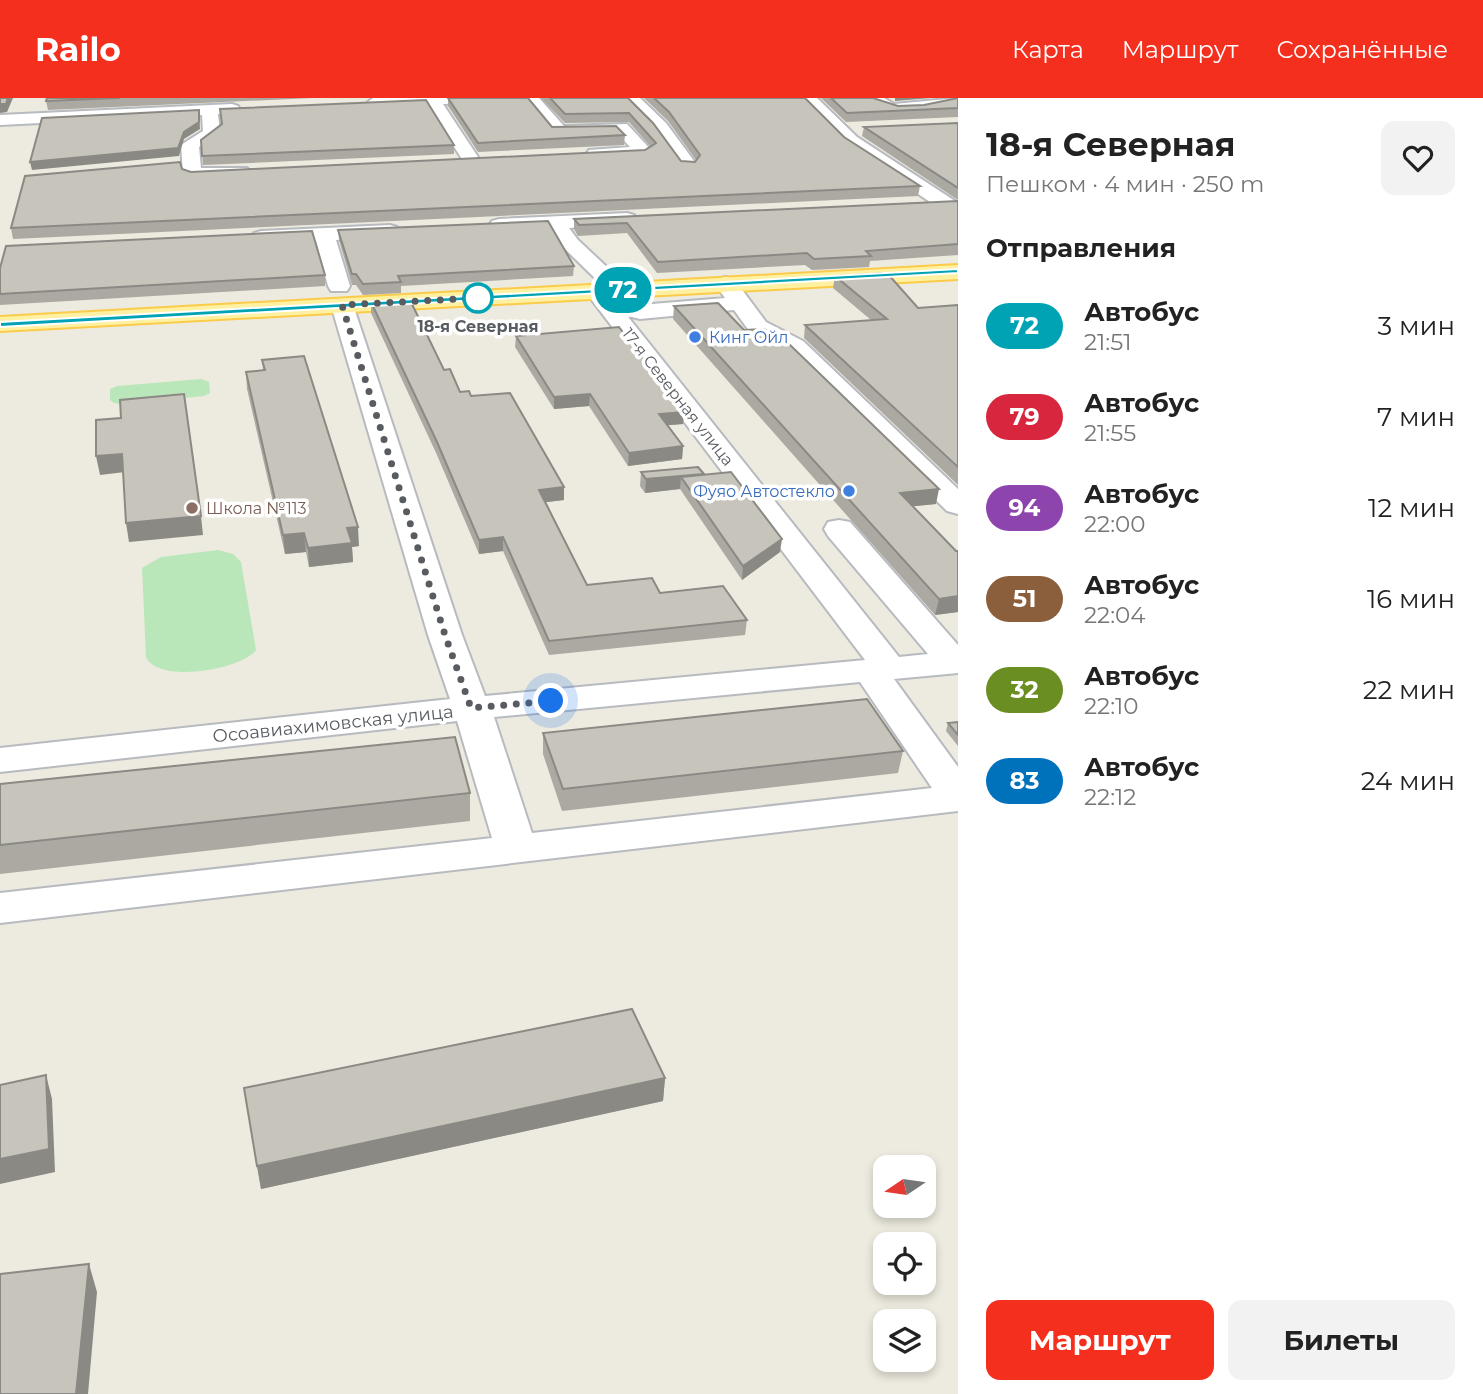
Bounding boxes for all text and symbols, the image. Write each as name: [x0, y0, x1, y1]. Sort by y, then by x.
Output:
text: Railo: [35, 29, 121, 69]
text: Карта: [1012, 35, 1084, 64]
text: Маршрут: [1122, 35, 1238, 64]
text: Сохранённые: [1276, 35, 1448, 64]
button: heart: [1381, 121, 1455, 195]
text: 18-я Северная: [986, 124, 1235, 164]
text: Пешком · 4 мин · 250 m: [986, 170, 1264, 198]
text: Отправления: [986, 232, 1176, 264]
line badge: 72: [592, 267, 654, 313]
text: 72: [608, 275, 638, 304]
marker: 18-я Северная: [463, 283, 493, 313]
text: Автобус: [1084, 296, 1199, 328]
text: 3 мин: [1378, 310, 1455, 342]
text: 72: [1010, 311, 1039, 340]
place label: 18-я Северная: [418, 317, 538, 336]
street label: 17-я Северная улица: [618, 324, 738, 470]
place label: Кинг Ойл: [709, 328, 788, 347]
text: 21:51: [1084, 328, 1132, 356]
marker: Кинг Ойл: [687, 329, 703, 345]
text: Автобус: [1084, 387, 1199, 419]
text: 7 мин: [1377, 401, 1455, 433]
text: 79: [1009, 402, 1040, 431]
text: 21:55: [1084, 419, 1136, 447]
text: Автобус: [1084, 478, 1199, 510]
place label: Фуяо Автостекло: [693, 482, 835, 501]
marker: Фуяо Автостекло: [841, 483, 857, 499]
text: 12 мин: [1368, 492, 1455, 524]
text: 94: [1009, 493, 1040, 522]
place label: Школа №113: [206, 499, 307, 518]
marker: Школа №113: [184, 500, 200, 516]
text: 22:00: [1084, 510, 1145, 538]
text: Автобус: [1084, 569, 1199, 601]
text: 16 мин: [1367, 583, 1455, 615]
text: 51: [1013, 584, 1036, 613]
text: 22:04: [1084, 601, 1145, 629]
text: Автобус: [1084, 660, 1199, 692]
text: 22 мин: [1363, 674, 1455, 706]
text: 32: [1010, 675, 1039, 704]
your location: [533, 683, 568, 718]
text: 22:10: [1084, 692, 1139, 720]
street label: Осоавиахимовская улица: [211, 700, 455, 748]
text: Автобус: [1084, 751, 1199, 783]
text: 24 мин: [1361, 765, 1455, 797]
text: 83: [1009, 766, 1040, 795]
text: 22:12: [1084, 783, 1136, 811]
north arrow: [873, 1155, 936, 1218]
map controls: [873, 1155, 936, 1372]
button: locate: [873, 1232, 936, 1295]
button: Маршрут: [986, 1300, 1214, 1380]
button: Билеты: [1228, 1300, 1455, 1380]
button: layers: [873, 1309, 936, 1372]

